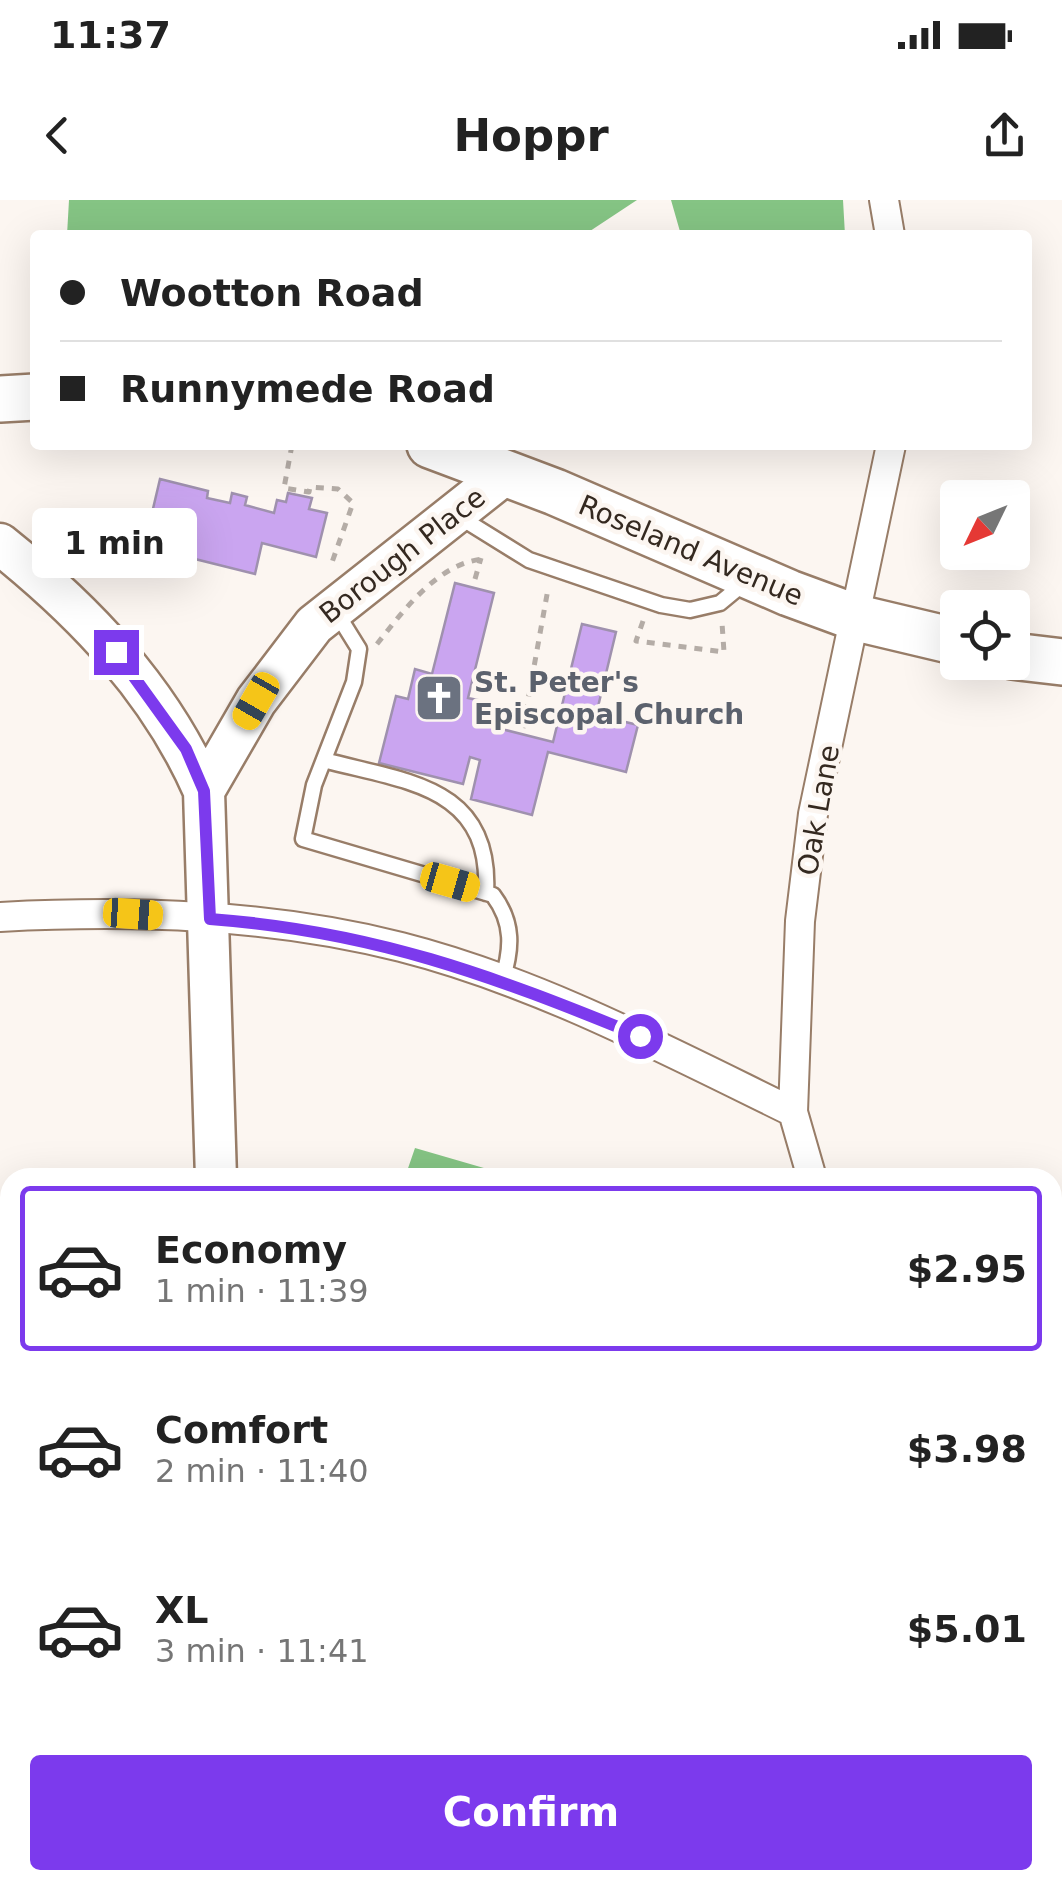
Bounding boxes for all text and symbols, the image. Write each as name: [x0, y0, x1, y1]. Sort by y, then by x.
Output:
text: 11:37: [50, 13, 171, 57]
icon: back: [30, 108, 85, 163]
icon: share: [977, 108, 1032, 163]
text: Hoppr: [453, 109, 609, 162]
text: Wootton Road: [120, 271, 424, 315]
text: Runnymede Road: [120, 367, 495, 411]
north arrow: [940, 480, 1030, 570]
map controls: [940, 480, 1030, 680]
street label: Borough Place: [313, 481, 492, 630]
street label: Roseland Avenue: [574, 488, 808, 613]
callout: 1 min: [34, 507, 198, 577]
text: 1 min: [64, 524, 165, 562]
button: locate: [940, 590, 1030, 680]
route end: [94, 630, 139, 675]
place label: St. Peter's Episcopal Church: [474, 666, 744, 731]
car: [228, 668, 284, 734]
church icon: St. Peter's Episcopal Church: [413, 672, 465, 724]
street label: Oak Lane: [791, 742, 846, 878]
car: [417, 859, 483, 905]
car: [102, 897, 164, 931]
route start: [618, 1014, 663, 1059]
icon: car: [35, 1224, 125, 1314]
text: Economy: [155, 1228, 347, 1272]
text: $2.95: [907, 1247, 1027, 1291]
text: 1 min · 11:39: [155, 1272, 369, 1310]
icon: car: [35, 1404, 125, 1494]
text: Comfort: [155, 1408, 328, 1452]
text: $3.98: [907, 1427, 1027, 1471]
text: 2 min · 11:40: [155, 1452, 369, 1490]
icon: car: [35, 1584, 125, 1674]
text: XL: [155, 1588, 209, 1632]
text: $5.01: [907, 1607, 1027, 1651]
text: 3 min · 11:41: [155, 1632, 369, 1670]
button: Confirm: [30, 1755, 1032, 1870]

